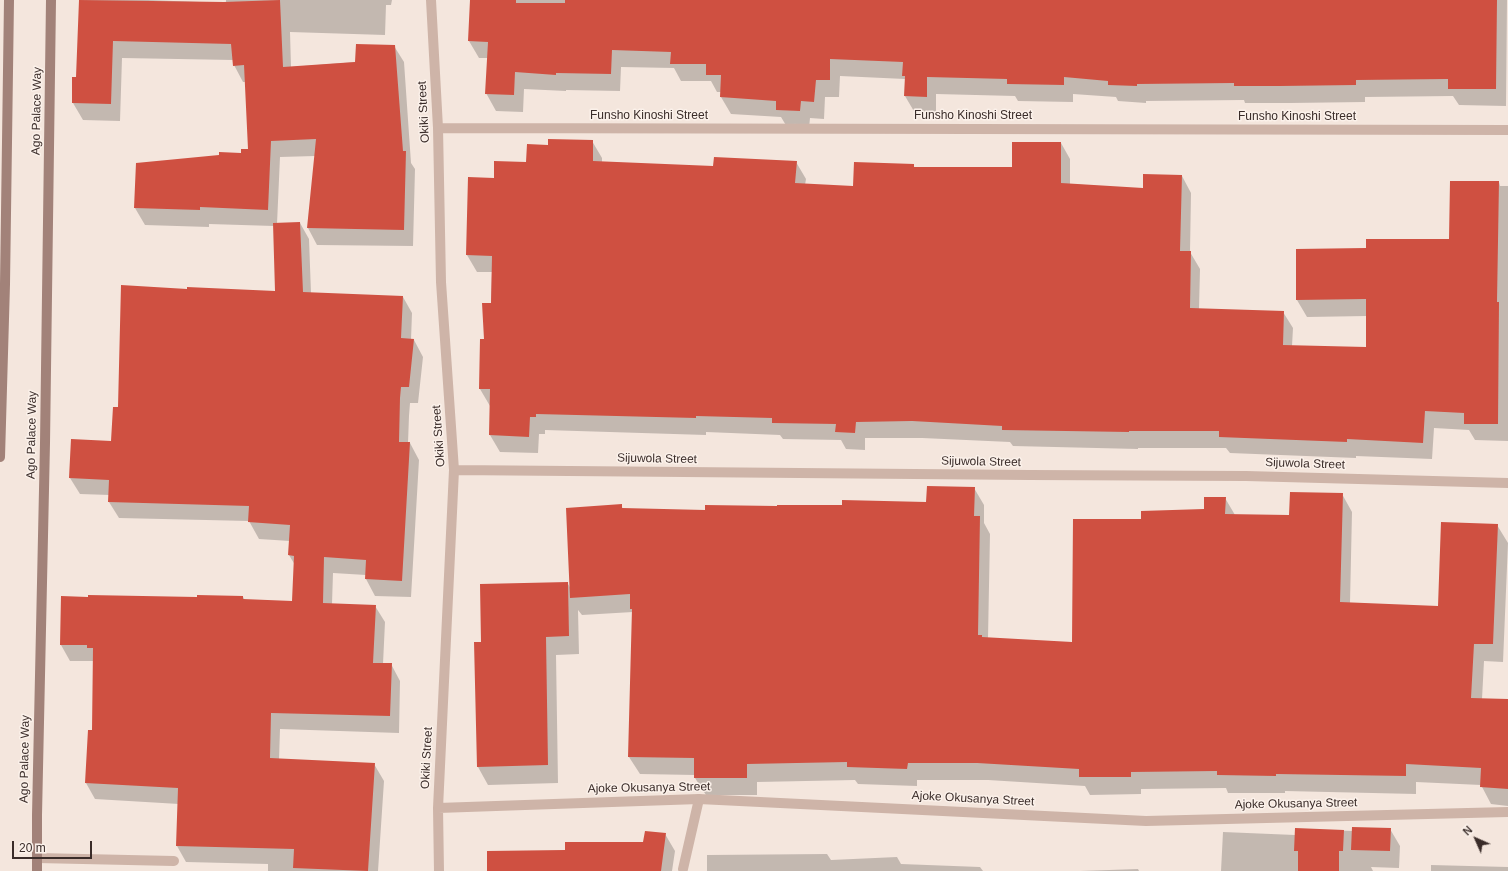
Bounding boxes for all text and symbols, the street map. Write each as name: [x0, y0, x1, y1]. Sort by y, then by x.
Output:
street label: Ago Palace Way: [29, 67, 45, 155]
street label: Okiki Street: [415, 81, 433, 143]
street label: Funsho Kinoshi Street: [590, 109, 708, 123]
street label: Funsho Kinoshi Street: [914, 109, 1032, 123]
street label: Funsho Kinoshi Street: [1238, 110, 1356, 124]
street label: Ago Palace Way: [24, 391, 40, 479]
street label: Okiki Street: [430, 405, 448, 467]
street label: Sijuwola Street: [617, 451, 697, 467]
street label: Sijuwola Street: [941, 454, 1021, 470]
street label: Sijuwola Street: [1265, 455, 1345, 473]
street label: Ago Palace Way: [17, 715, 33, 803]
street label: Okiki Street: [418, 727, 436, 789]
street label: Ajoke Okusanya Street: [588, 780, 710, 796]
street label: Ajoke Okusanya Street: [911, 789, 1035, 809]
street label: Ajoke Okusanya Street: [1235, 796, 1357, 812]
north arrow: [1456, 819, 1496, 859]
text: N: [1460, 823, 1475, 838]
scale bar: [14, 833, 94, 859]
text: 20 m: [19, 841, 46, 855]

